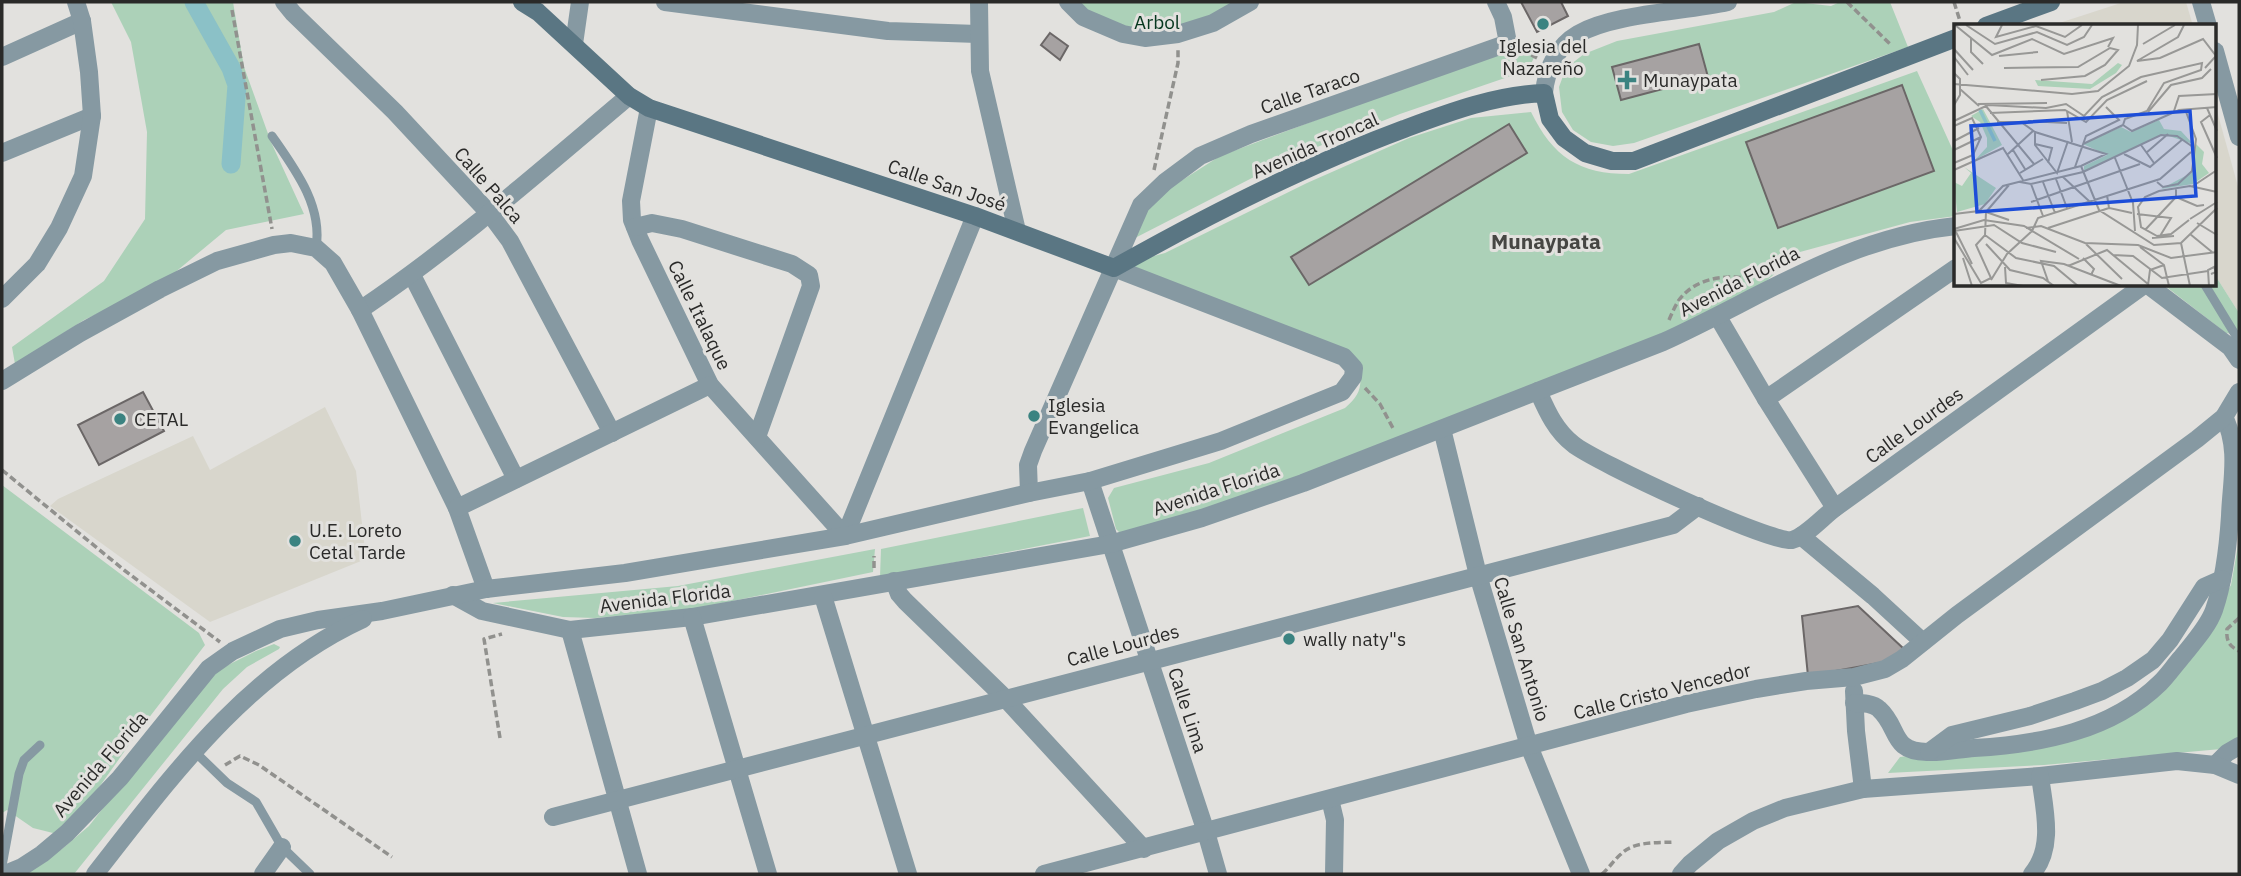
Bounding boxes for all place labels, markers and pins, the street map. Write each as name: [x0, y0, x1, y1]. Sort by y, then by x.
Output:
marker: Iglesia del Nazareño: [1535, 16, 1551, 32]
place label: Iglesia del Nazareño: [1499, 34, 1587, 80]
place label: Munaypata: [1643, 68, 1738, 92]
marker: Munaypata: [1617, 70, 1637, 90]
place label: Iglesia Evangelica: [1048, 393, 1139, 439]
place label: CETAL: [134, 407, 188, 431]
marker: Iglesia Evangelica: [1026, 408, 1042, 424]
marker: CETAL: [112, 411, 128, 427]
place label: U.E. Loreto Cetal Tarde: [309, 518, 406, 564]
marker: U.E. Loreto Cetal Tarde: [287, 533, 303, 549]
place label: wally naty"s: [1303, 627, 1406, 651]
marker: wally naty"s: [1281, 631, 1297, 647]

